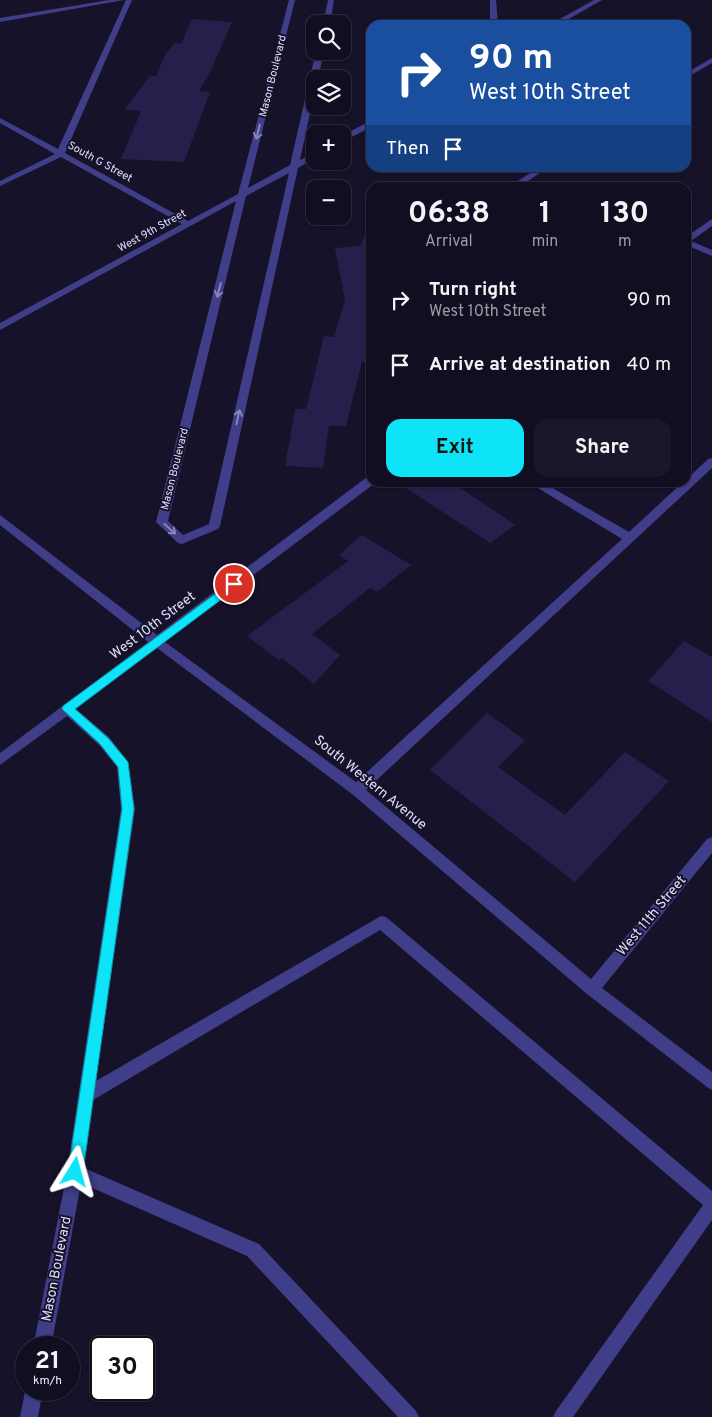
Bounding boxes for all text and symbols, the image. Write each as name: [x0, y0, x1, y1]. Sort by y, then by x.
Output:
map controls: [306, 15, 351, 225]
button: search: [306, 15, 351, 60]
street label: Mason Boulevard: [256, 34, 290, 118]
text: 90 m: [469, 37, 553, 81]
icon: right: [386, 40, 451, 105]
button: layers: [306, 70, 351, 115]
text: West 10th Street: [469, 80, 631, 107]
one-way arrow: [253, 123, 262, 139]
button: +: [306, 125, 351, 170]
icon: arrive: [439, 135, 467, 163]
text: Then: [386, 137, 429, 161]
street label: South G Street: [65, 138, 135, 186]
button: −: [306, 180, 351, 225]
text: 06:38: [408, 196, 490, 233]
text: 1: [539, 196, 551, 233]
text: 130: [600, 196, 649, 233]
street label: West 9th Street: [115, 206, 189, 256]
text: Arrival: [425, 232, 473, 252]
text: min: [532, 232, 558, 252]
text: m: [618, 232, 631, 252]
text: Turn right: [429, 278, 517, 302]
one-way arrow: [214, 281, 223, 297]
icon: right: [386, 286, 414, 314]
text: 90 m: [627, 288, 671, 312]
text: West 10th Street: [429, 302, 547, 322]
icon: arrive: [386, 351, 414, 379]
text: Arrive at destination: [429, 353, 610, 377]
text: 40 m: [626, 353, 671, 377]
one-way arrow: [234, 410, 243, 426]
button: Exit: [386, 419, 524, 477]
button: Share: [534, 419, 671, 477]
street label: Mason Boulevard: [158, 427, 192, 511]
one-way arrow: [164, 524, 177, 535]
pin: [213, 563, 255, 605]
icon: arrive: [220, 570, 248, 598]
street label: West 10th Street: [107, 588, 199, 664]
street label: South Western Avenue: [310, 732, 430, 834]
street label: West 11th Street: [614, 873, 690, 959]
position arrow: [48, 1145, 100, 1197]
street label: Mason Boulevard: [38, 1215, 76, 1323]
speed limit sign: 30: [90, 1336, 155, 1401]
text: 21: [35, 1346, 60, 1378]
text: km/h: [33, 1373, 62, 1389]

